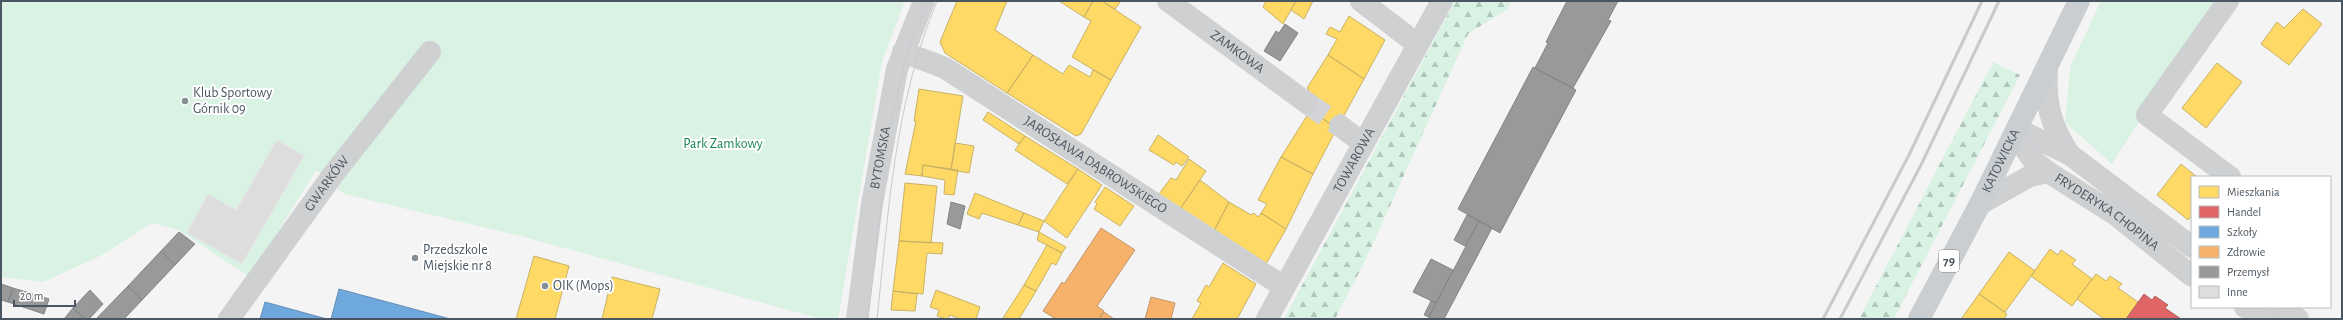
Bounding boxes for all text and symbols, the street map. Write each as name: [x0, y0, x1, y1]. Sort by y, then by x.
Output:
street label: ZAMKOWA: [1208, 28, 1267, 76]
place label: Klub Sportowy Górnik 09: [193, 86, 272, 116]
marker: Klub Sportowy Górnik 09: [180, 96, 190, 106]
street label: JAROSŁAWA DĄBROWSKIEGO: [1021, 114, 1169, 216]
street label: BYTOMSKA: [868, 125, 893, 190]
street label: TOWAROWA: [1331, 126, 1378, 195]
street label: KATOWICKA: [1980, 127, 2022, 195]
park label: Park Zamkowy: [683, 137, 763, 151]
street label: GWARKÓW: [302, 153, 352, 214]
street label: FRYDERYKA CHOPINA: [2052, 171, 2161, 253]
legend: [2191, 176, 2331, 308]
text: Mieszkania: [2227, 186, 2280, 198]
text: Handel: [2227, 206, 2261, 218]
text: Szkoły: [2227, 226, 2257, 239]
place label: Przedszkole Miejskie nr 8: [423, 243, 492, 273]
text: Zdrowie: [2227, 246, 2265, 258]
road number: 79: [1939, 250, 1959, 272]
marker: Przedszkole Miejskie nr 8: [410, 253, 420, 263]
text: Przemysł: [2227, 266, 2270, 279]
place label: OIK (Mops): [553, 279, 614, 293]
marker: OIK (Mops): [540, 281, 550, 291]
scale bar: [14, 282, 75, 308]
text: Inne: [2227, 286, 2248, 298]
text: 20 m: [20, 290, 43, 302]

